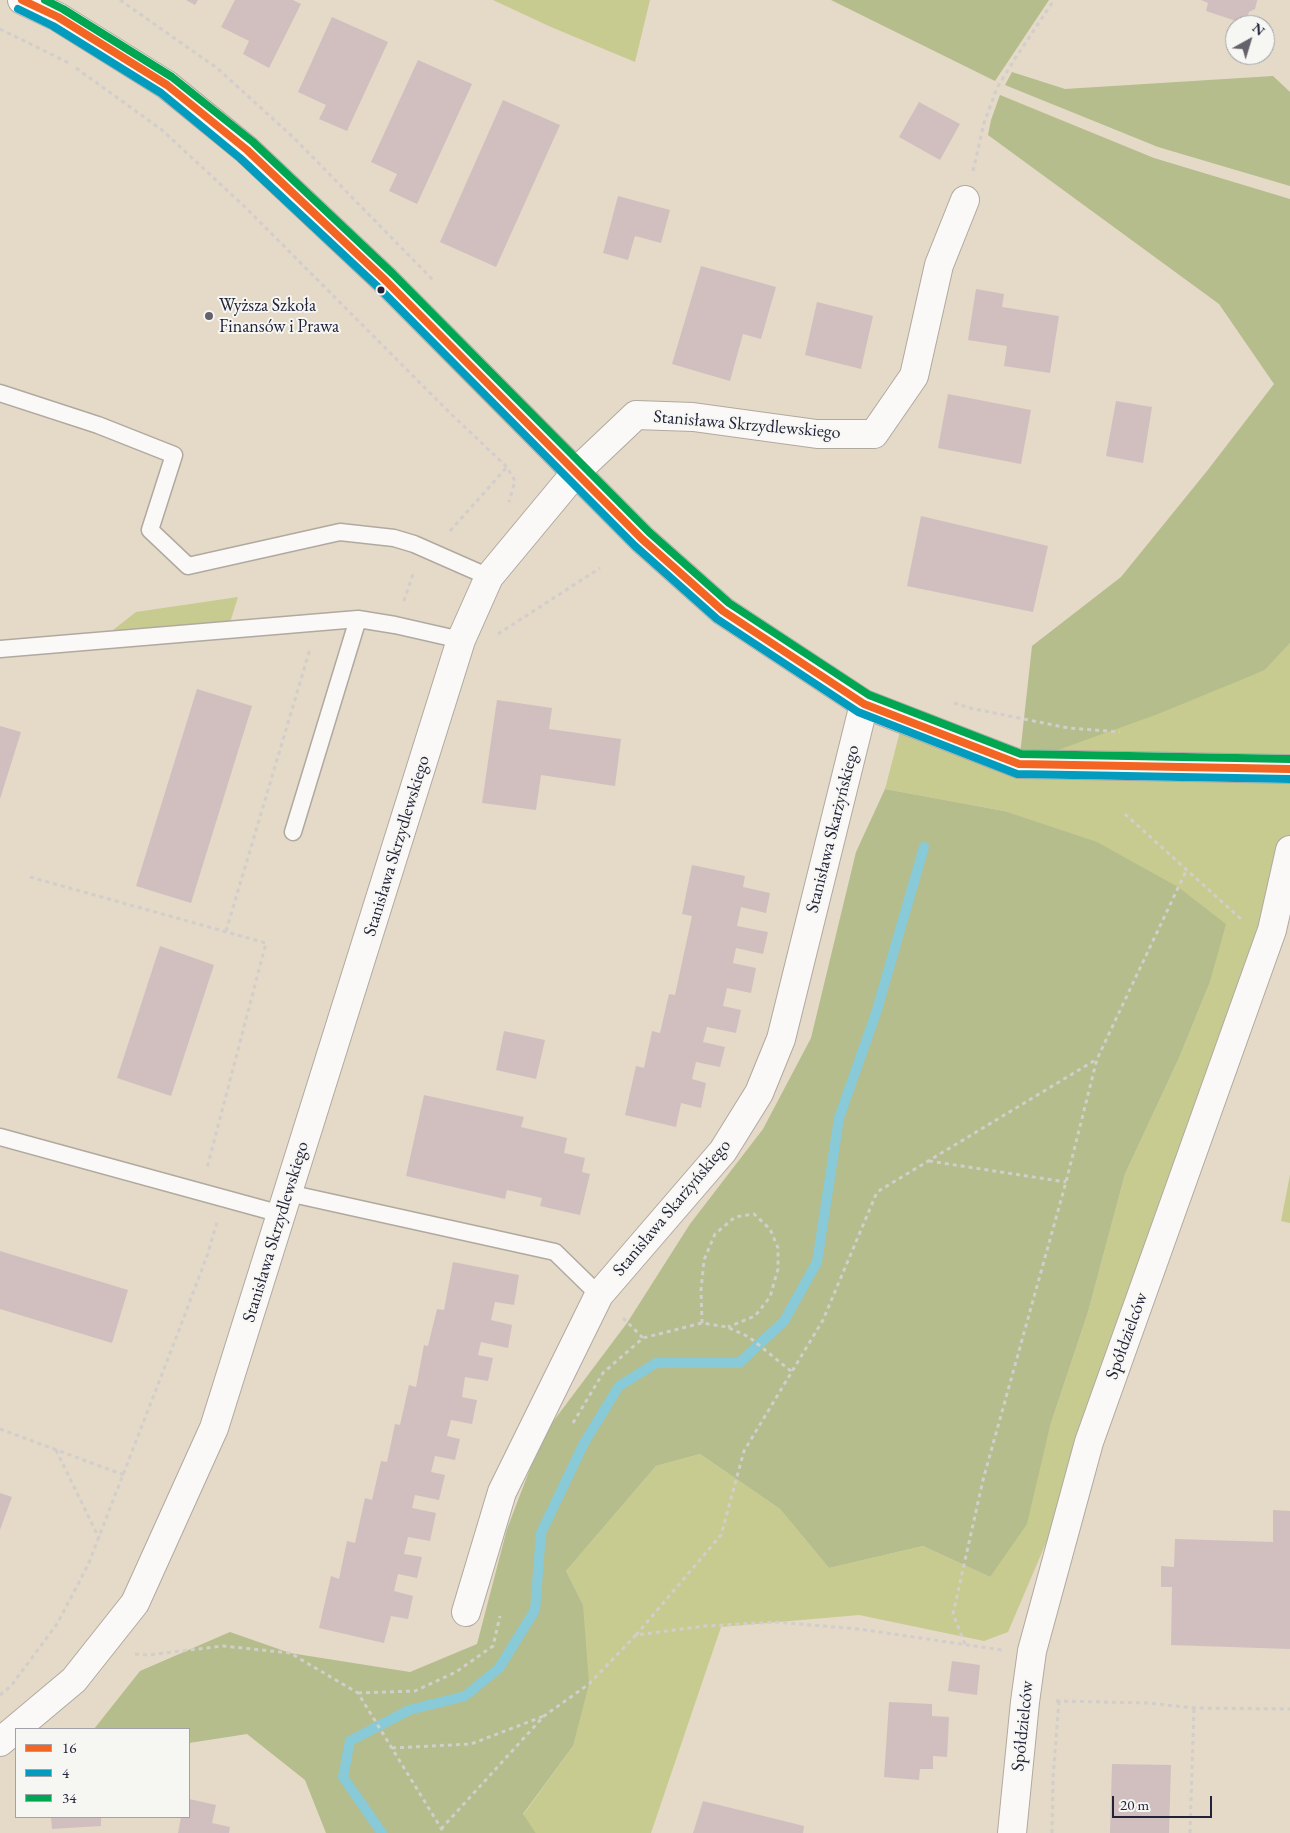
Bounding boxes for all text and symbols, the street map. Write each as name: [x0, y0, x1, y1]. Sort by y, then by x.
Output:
north arrow: [1225, 15, 1275, 65]
text: N: [1249, 19, 1269, 40]
unlabelled marker: [376, 285, 386, 295]
place label: Wyższa Szkoła Finansów i Prawa: [219, 295, 339, 338]
marker: Wyższa Szkoła Finansów i Prawa: [203, 310, 215, 322]
street label: Stanisława Skrzydlewskiego: [652, 406, 842, 444]
street label: Stanisława Skarżyńskiego: [802, 743, 864, 915]
street label: Stanisława Skrzydlewskiego: [359, 753, 435, 939]
street label: Stanisława Skarżyńskiego: [608, 1135, 736, 1281]
street label: Stanisława Skrzydlewskiego: [238, 1139, 314, 1325]
street label: Spółdzielców: [1101, 1290, 1153, 1382]
street label: Spółdzielców: [1008, 1680, 1038, 1772]
legend: [15, 1728, 190, 1818]
text: 16: [62, 1738, 76, 1757]
text: 4: [62, 1763, 69, 1782]
scale bar: [1115, 1786, 1215, 1818]
text: 34: [62, 1788, 76, 1807]
text: 20 m: [1120, 1795, 1149, 1814]

